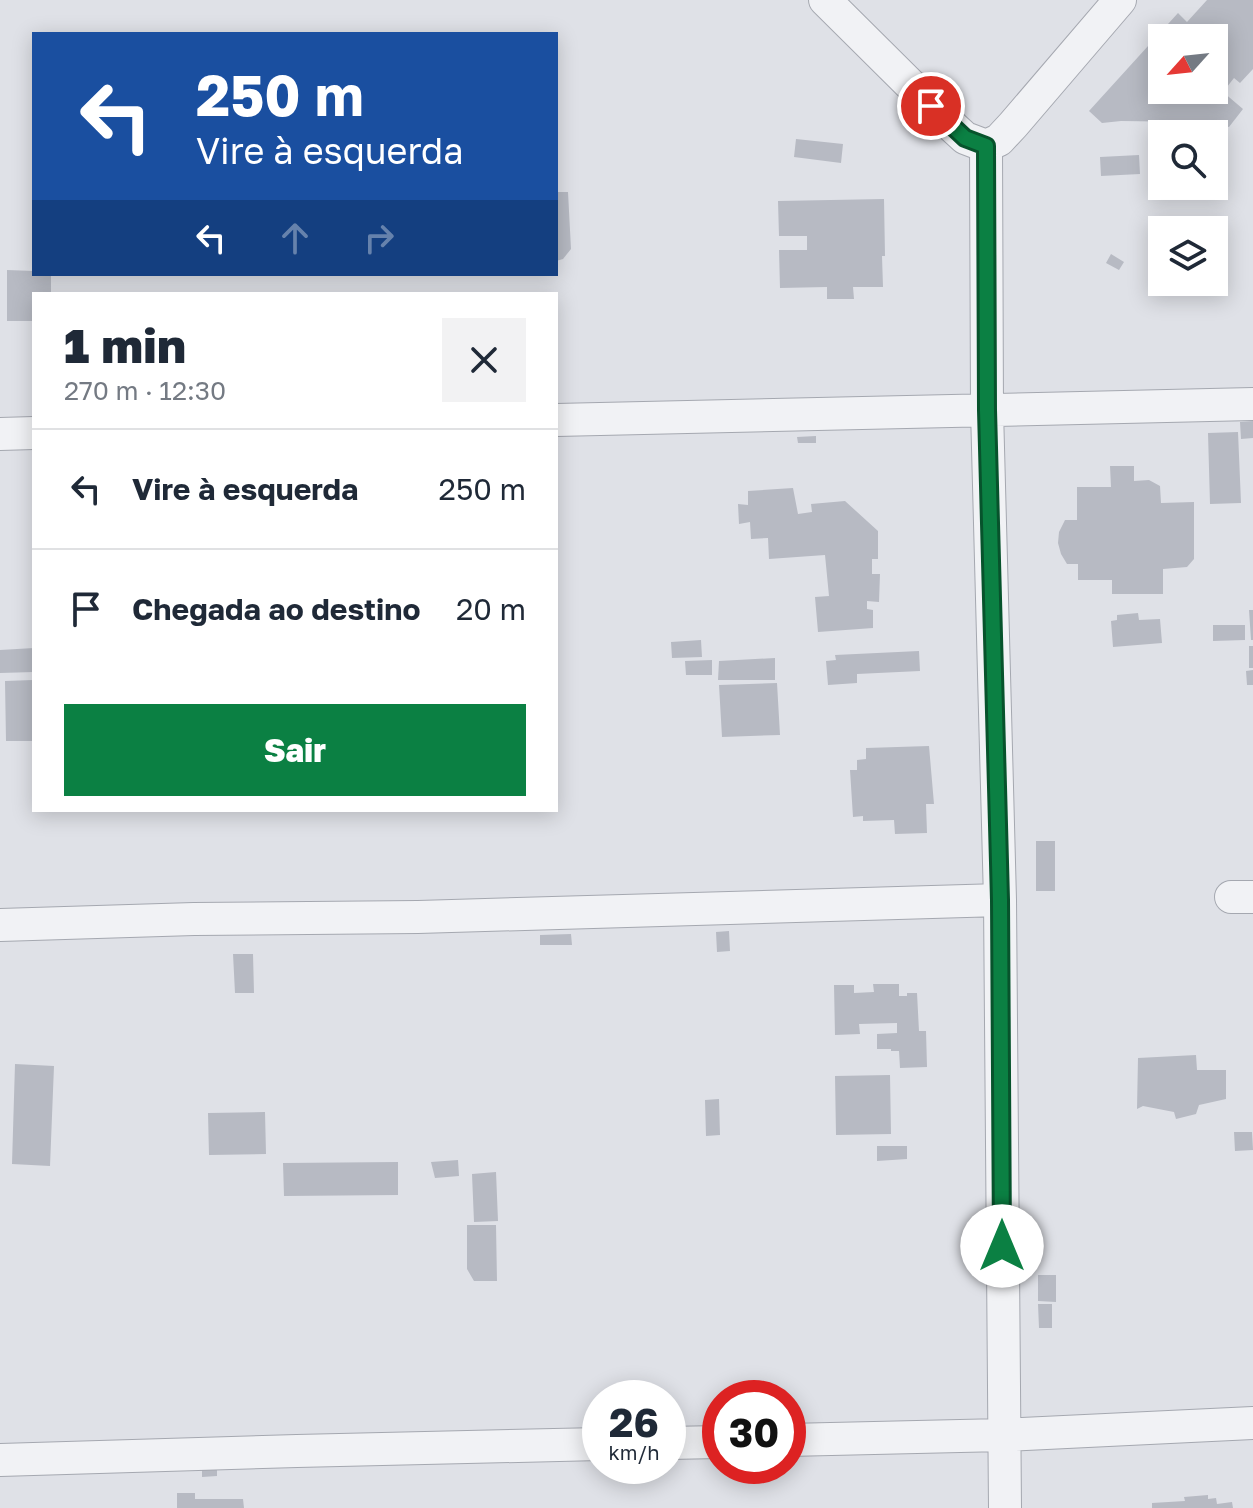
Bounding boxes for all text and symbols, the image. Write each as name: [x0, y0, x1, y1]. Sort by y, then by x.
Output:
north arrow: [1148, 24, 1228, 104]
map controls: [1148, 24, 1228, 296]
text: 250 m: [196, 61, 364, 128]
icon: left: [64, 64, 168, 168]
pin: [897, 72, 965, 140]
icon: arrive: [909, 84, 953, 128]
button: search: [1148, 120, 1228, 200]
text: Vire à esquerda: [196, 129, 464, 172]
icon: left: [189, 216, 233, 260]
icon: ahead: [273, 216, 317, 260]
icon: right: [357, 216, 401, 260]
button: layers: [1148, 216, 1228, 296]
text: 1 min: [64, 316, 186, 374]
button: close: [442, 318, 526, 402]
text: 270 m · 12:30: [64, 375, 226, 406]
icon: left: [64, 467, 108, 511]
text: Vire à esquerda: [132, 471, 358, 507]
text: 250 m: [439, 471, 526, 507]
icon: arrive: [64, 587, 108, 631]
text: Chegada ao destino: [132, 591, 420, 627]
text: 20 m: [456, 591, 526, 627]
button: Sair: [64, 704, 526, 796]
position arrow: [960, 1204, 1044, 1288]
speed limit sign: 30: [702, 1380, 806, 1484]
text: 26: [609, 1398, 659, 1446]
text: km/h: [609, 1440, 659, 1464]

